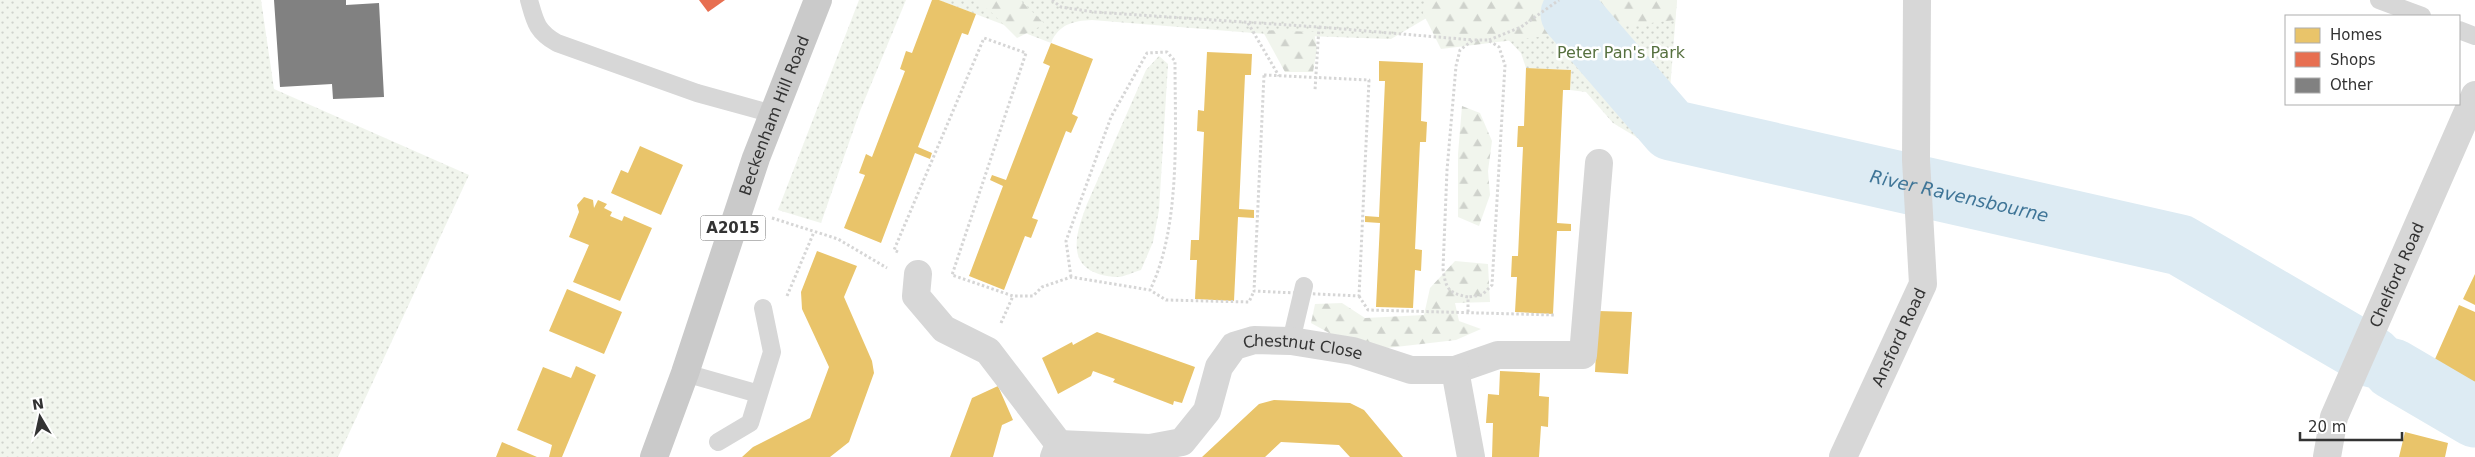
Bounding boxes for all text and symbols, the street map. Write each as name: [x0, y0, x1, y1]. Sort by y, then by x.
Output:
legend: [2285, 15, 2460, 105]
text: Homes: [2330, 26, 2382, 44]
street label: Beckenham Hill Road: [735, 33, 813, 198]
park label: Peter Pan's Park: [1557, 43, 1686, 62]
text: Shops: [2330, 51, 2376, 69]
text: Other: [2330, 76, 2373, 94]
water label: River Ravensbourne: [1868, 165, 2051, 226]
road number: A2015: [700, 216, 766, 240]
street label: Chelford Road: [2365, 219, 2428, 330]
street label: Ansford Road: [1867, 285, 1929, 390]
street label: Chestnut Close: [1241, 331, 1365, 363]
north arrow: [15, 392, 65, 442]
text: N: [31, 395, 45, 413]
scale bar: [2300, 410, 2402, 442]
text: 20 m: [2308, 418, 2346, 436]

